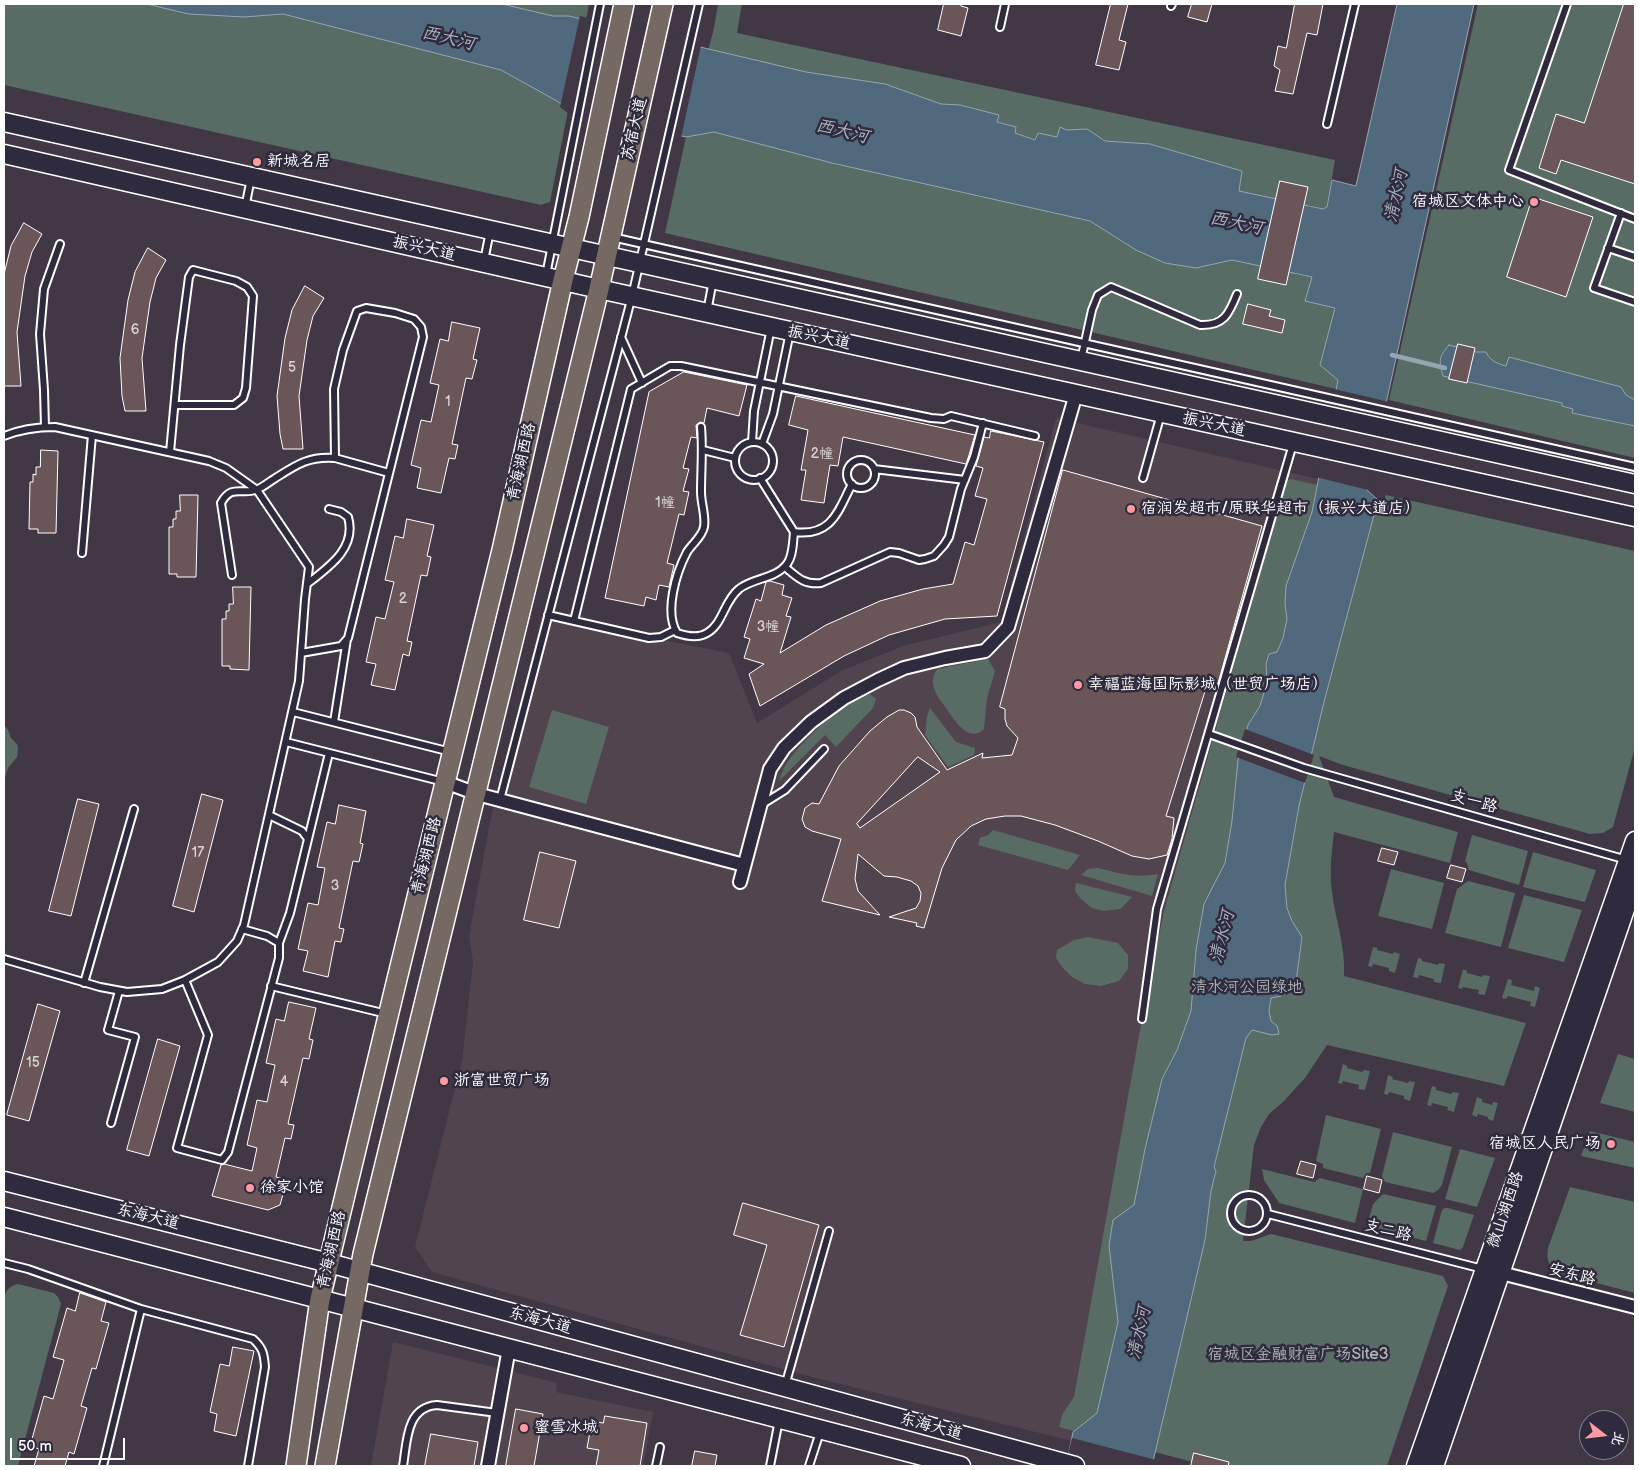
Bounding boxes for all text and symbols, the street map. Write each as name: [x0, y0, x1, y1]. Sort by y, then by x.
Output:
water label: 西大河: [419, 22, 477, 56]
street label: 苏宿大道: [618, 96, 652, 162]
water label: 西大河: [813, 115, 871, 149]
place label: 新城名居: [267, 152, 331, 172]
marker: 新城名居: [251, 156, 263, 168]
water label: 清水河: [1381, 167, 1413, 225]
place label: 宿城区文体中心: [1412, 192, 1524, 212]
marker: 宿城区文体中心: [1528, 196, 1540, 208]
water label: 西大河: [1207, 208, 1265, 240]
street label: 振兴大道: [391, 232, 457, 266]
house number: 6: [131, 322, 139, 338]
street label: 振兴大道: [786, 322, 852, 354]
house number: 5: [288, 360, 296, 376]
house number: 1: [445, 394, 451, 410]
street label: 振兴大道: [1181, 409, 1247, 441]
street label: 青海湖西路: [504, 421, 540, 503]
house number: 2幢: [811, 446, 833, 462]
house number: 1幢: [655, 495, 675, 511]
place label: 宿润发超市/原联华超市（振兴大道店）: [1141, 499, 1420, 519]
marker: 宿润发超市/原联华超市（振兴大道店）: [1125, 503, 1137, 515]
house number: 2: [399, 591, 407, 607]
house number: 3幢: [757, 619, 779, 635]
place label: 幸福蓝海国际影城（世贸广场店）: [1088, 675, 1328, 695]
marker: 幸福蓝海国际影城（世贸广场店）: [1072, 679, 1084, 691]
street label: 支一路: [1448, 786, 1500, 818]
street label: 青海湖西路: [408, 815, 446, 897]
house number: 17: [192, 845, 204, 861]
house number: 3: [331, 878, 339, 894]
water label: 清水河: [1206, 908, 1240, 966]
park label: 清水河公园绿地: [1191, 978, 1303, 998]
house number: 15: [26, 1055, 40, 1071]
place label: 浙富世贸广场: [454, 1071, 550, 1091]
house number: 4: [280, 1074, 288, 1090]
marker: 浙富世贸广场: [438, 1075, 450, 1087]
place label: 宿城区人民广场: [1489, 1134, 1601, 1154]
marker: 宿城区人民广场: [1605, 1138, 1617, 1150]
street label: 微山湖西路: [1484, 1169, 1528, 1251]
place label: 徐家小馆: [260, 1178, 324, 1198]
marker: 徐家小馆: [244, 1182, 256, 1194]
street label: 东海大道: [115, 1200, 181, 1234]
street label: 青海湖西路: [314, 1209, 350, 1291]
street label: 支二路: [1362, 1216, 1414, 1246]
street label: 安东路: [1546, 1260, 1598, 1290]
street label: 东海大道: [507, 1303, 573, 1339]
water label: 清水河: [1124, 1304, 1156, 1362]
park label: 宿城区金融财富广场Site3: [1207, 1345, 1389, 1365]
street label: 东海大道: [898, 1409, 964, 1445]
north arrow: [1579, 1410, 1629, 1460]
place label: 蜜雪冰城: [534, 1418, 598, 1438]
marker: 蜜雪冰城: [518, 1422, 530, 1434]
scale bar: [12, 1428, 128, 1460]
text: 北: [1608, 1430, 1628, 1448]
text: 50 m: [18, 1437, 52, 1456]

